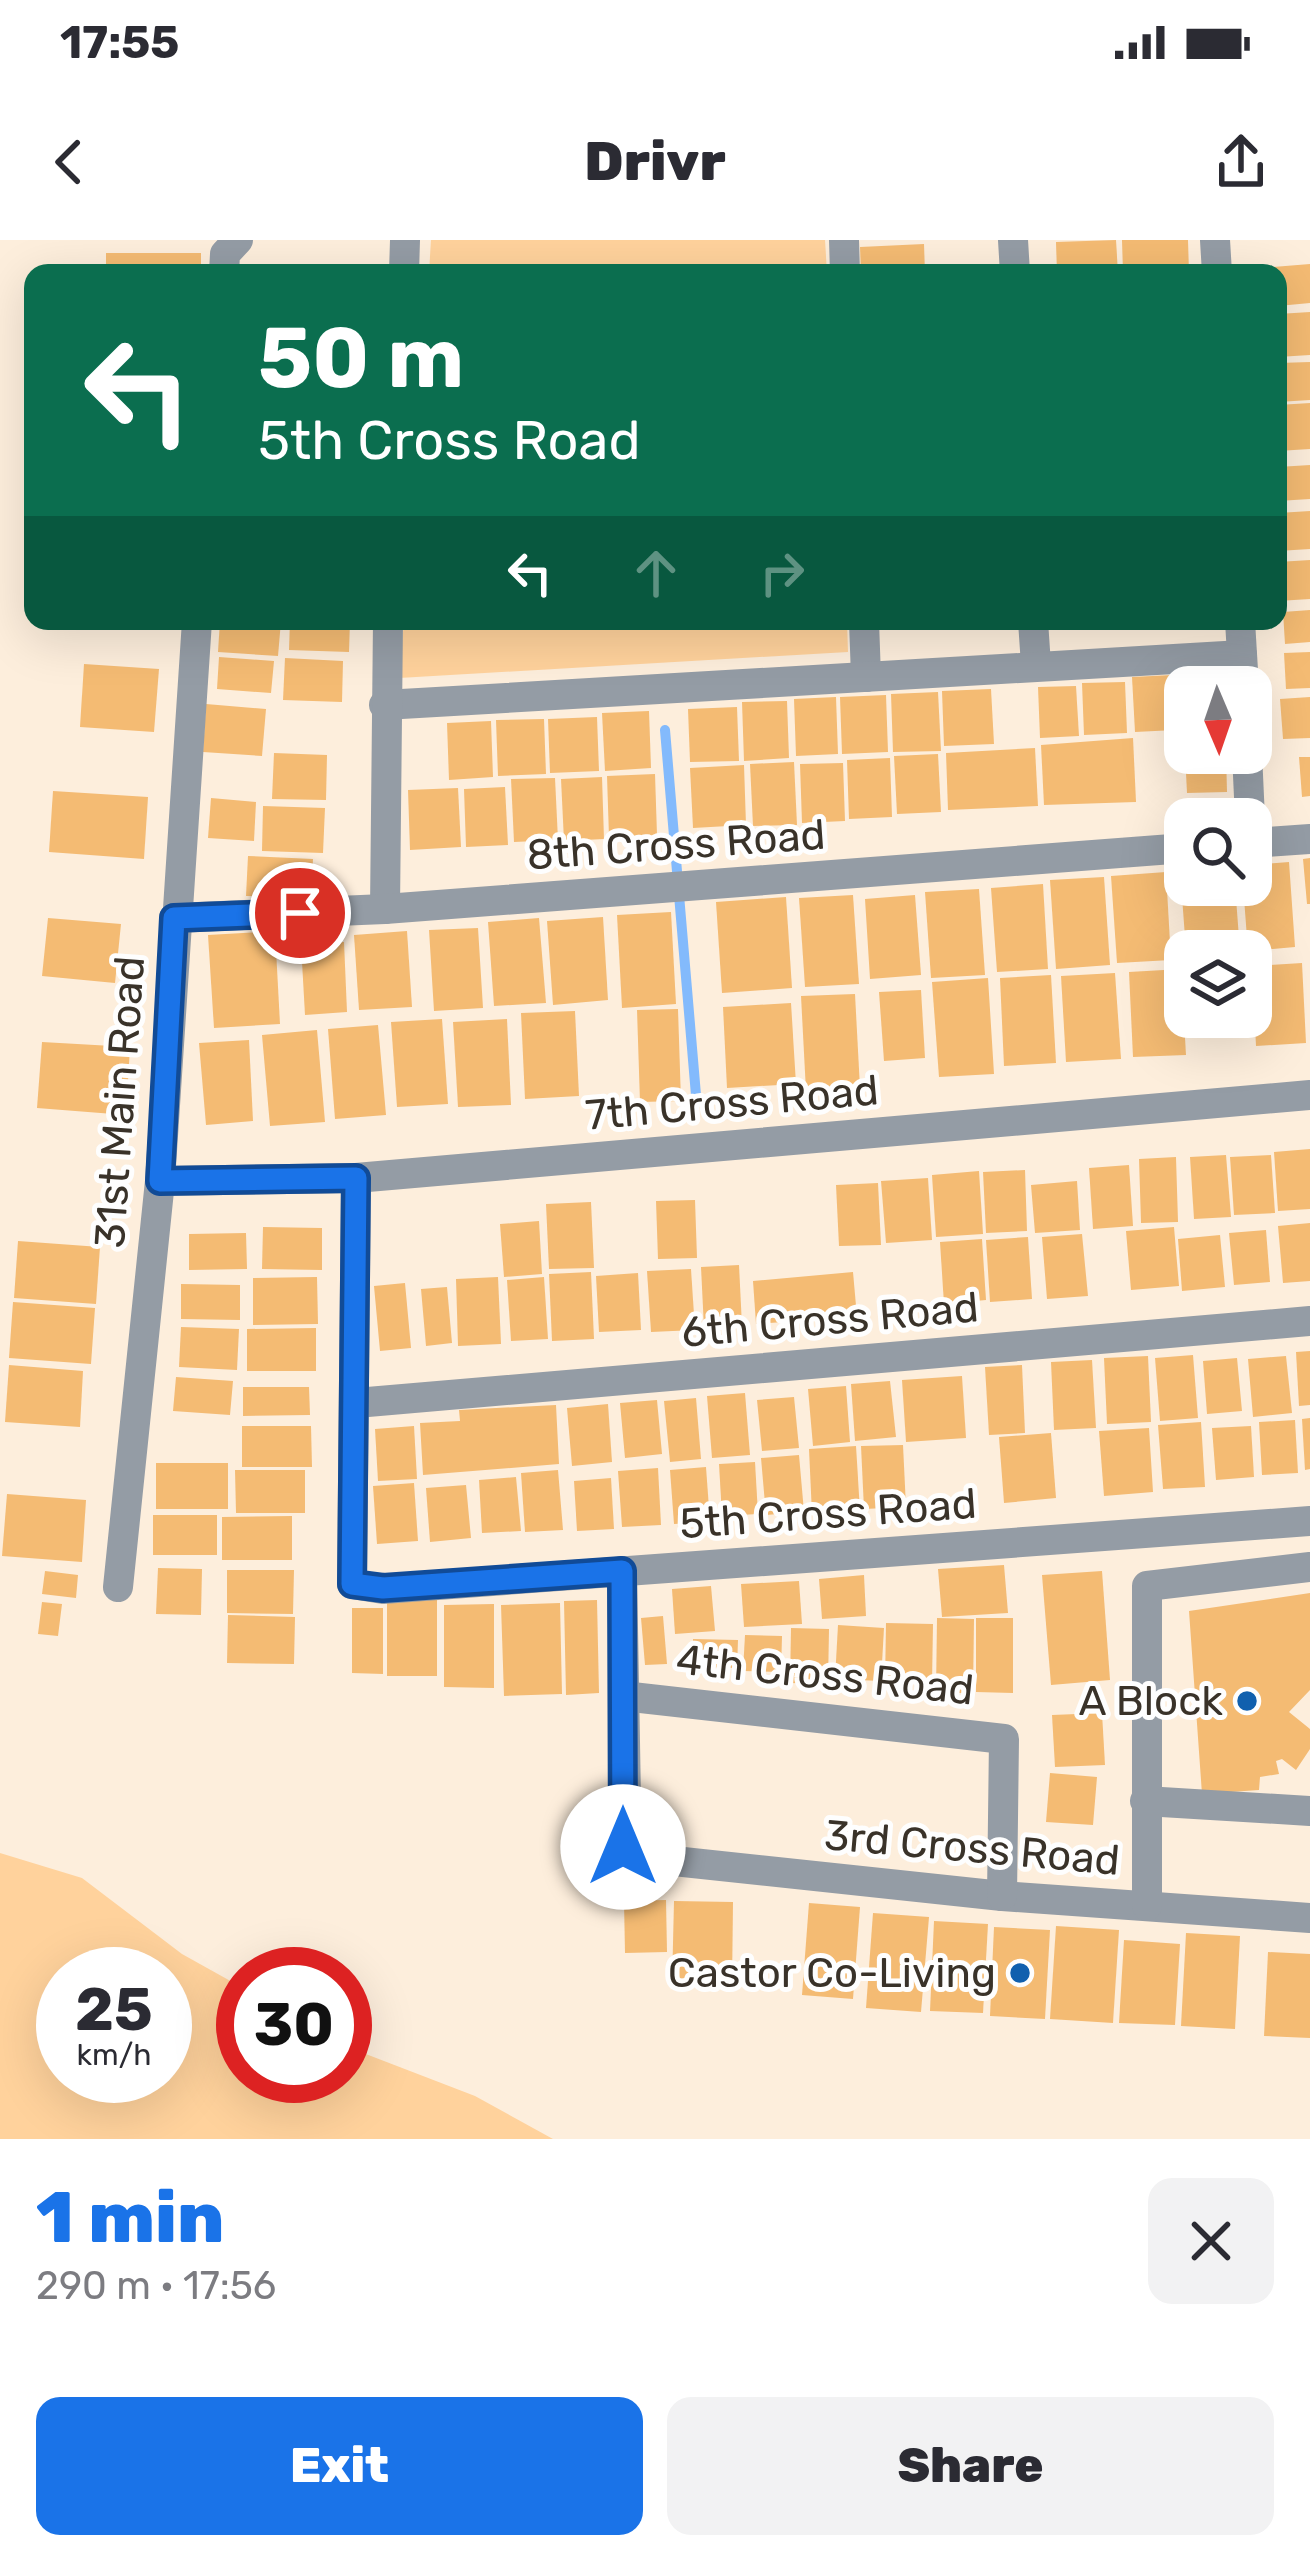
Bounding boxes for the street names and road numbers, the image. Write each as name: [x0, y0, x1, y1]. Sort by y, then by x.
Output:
street label: 8th Cross Road: [525, 810, 827, 880]
street label: 31st Main Road: [85, 954, 155, 1250]
street label: 7th Cross Road: [583, 1065, 881, 1141]
street label: 6th Cross Road: [679, 1282, 981, 1358]
street label: 5th Cross Road: [678, 1479, 978, 1549]
street label: 4th Cross Road: [674, 1635, 976, 1715]
street label: 3rd Cross Road: [822, 1810, 1122, 1886]

